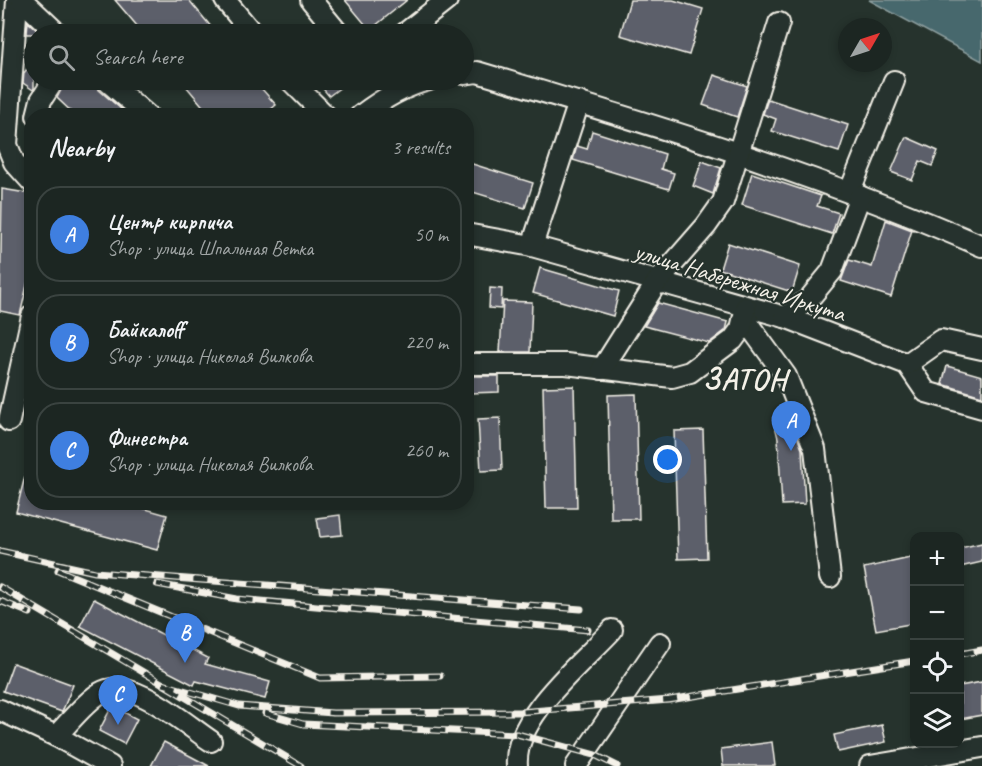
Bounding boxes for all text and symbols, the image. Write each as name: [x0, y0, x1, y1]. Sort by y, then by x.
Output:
north arrow: [838, 18, 892, 72]
search box: [24, 24, 474, 90]
icon: search: [45, 41, 78, 74]
text: Search here: [93, 43, 183, 71]
text: Nearby: [48, 131, 113, 164]
text: 3 results: [391, 135, 450, 160]
text: Центр кирпича: [107, 208, 232, 236]
text: A: [64, 222, 75, 247]
text: 50 m: [414, 222, 448, 247]
street label: улица Набережная Иркута: [629, 235, 850, 329]
text: Shop · улица Шпальная Ветка: [107, 236, 313, 261]
text: Байкалoff: [107, 316, 184, 344]
text: B: [64, 330, 75, 355]
text: 220 m: [405, 330, 448, 355]
text: Shop · улица Николая Вилкова: [107, 344, 313, 369]
district label: ЗАТОН: [703, 360, 791, 398]
pin: A: [772, 402, 810, 451]
text: Финестра: [107, 424, 187, 452]
text: C: [65, 438, 74, 463]
text: 260 m: [405, 438, 448, 463]
your location: [653, 445, 682, 474]
text: Shop · улица Николая Вилкова: [107, 452, 313, 477]
map controls: [910, 532, 964, 748]
button: +: [910, 532, 964, 586]
button: −: [910, 586, 964, 640]
pin: B: [166, 614, 204, 663]
button: locate: [910, 640, 964, 694]
pin: C: [98, 676, 138, 725]
button: layers: [910, 694, 964, 748]

